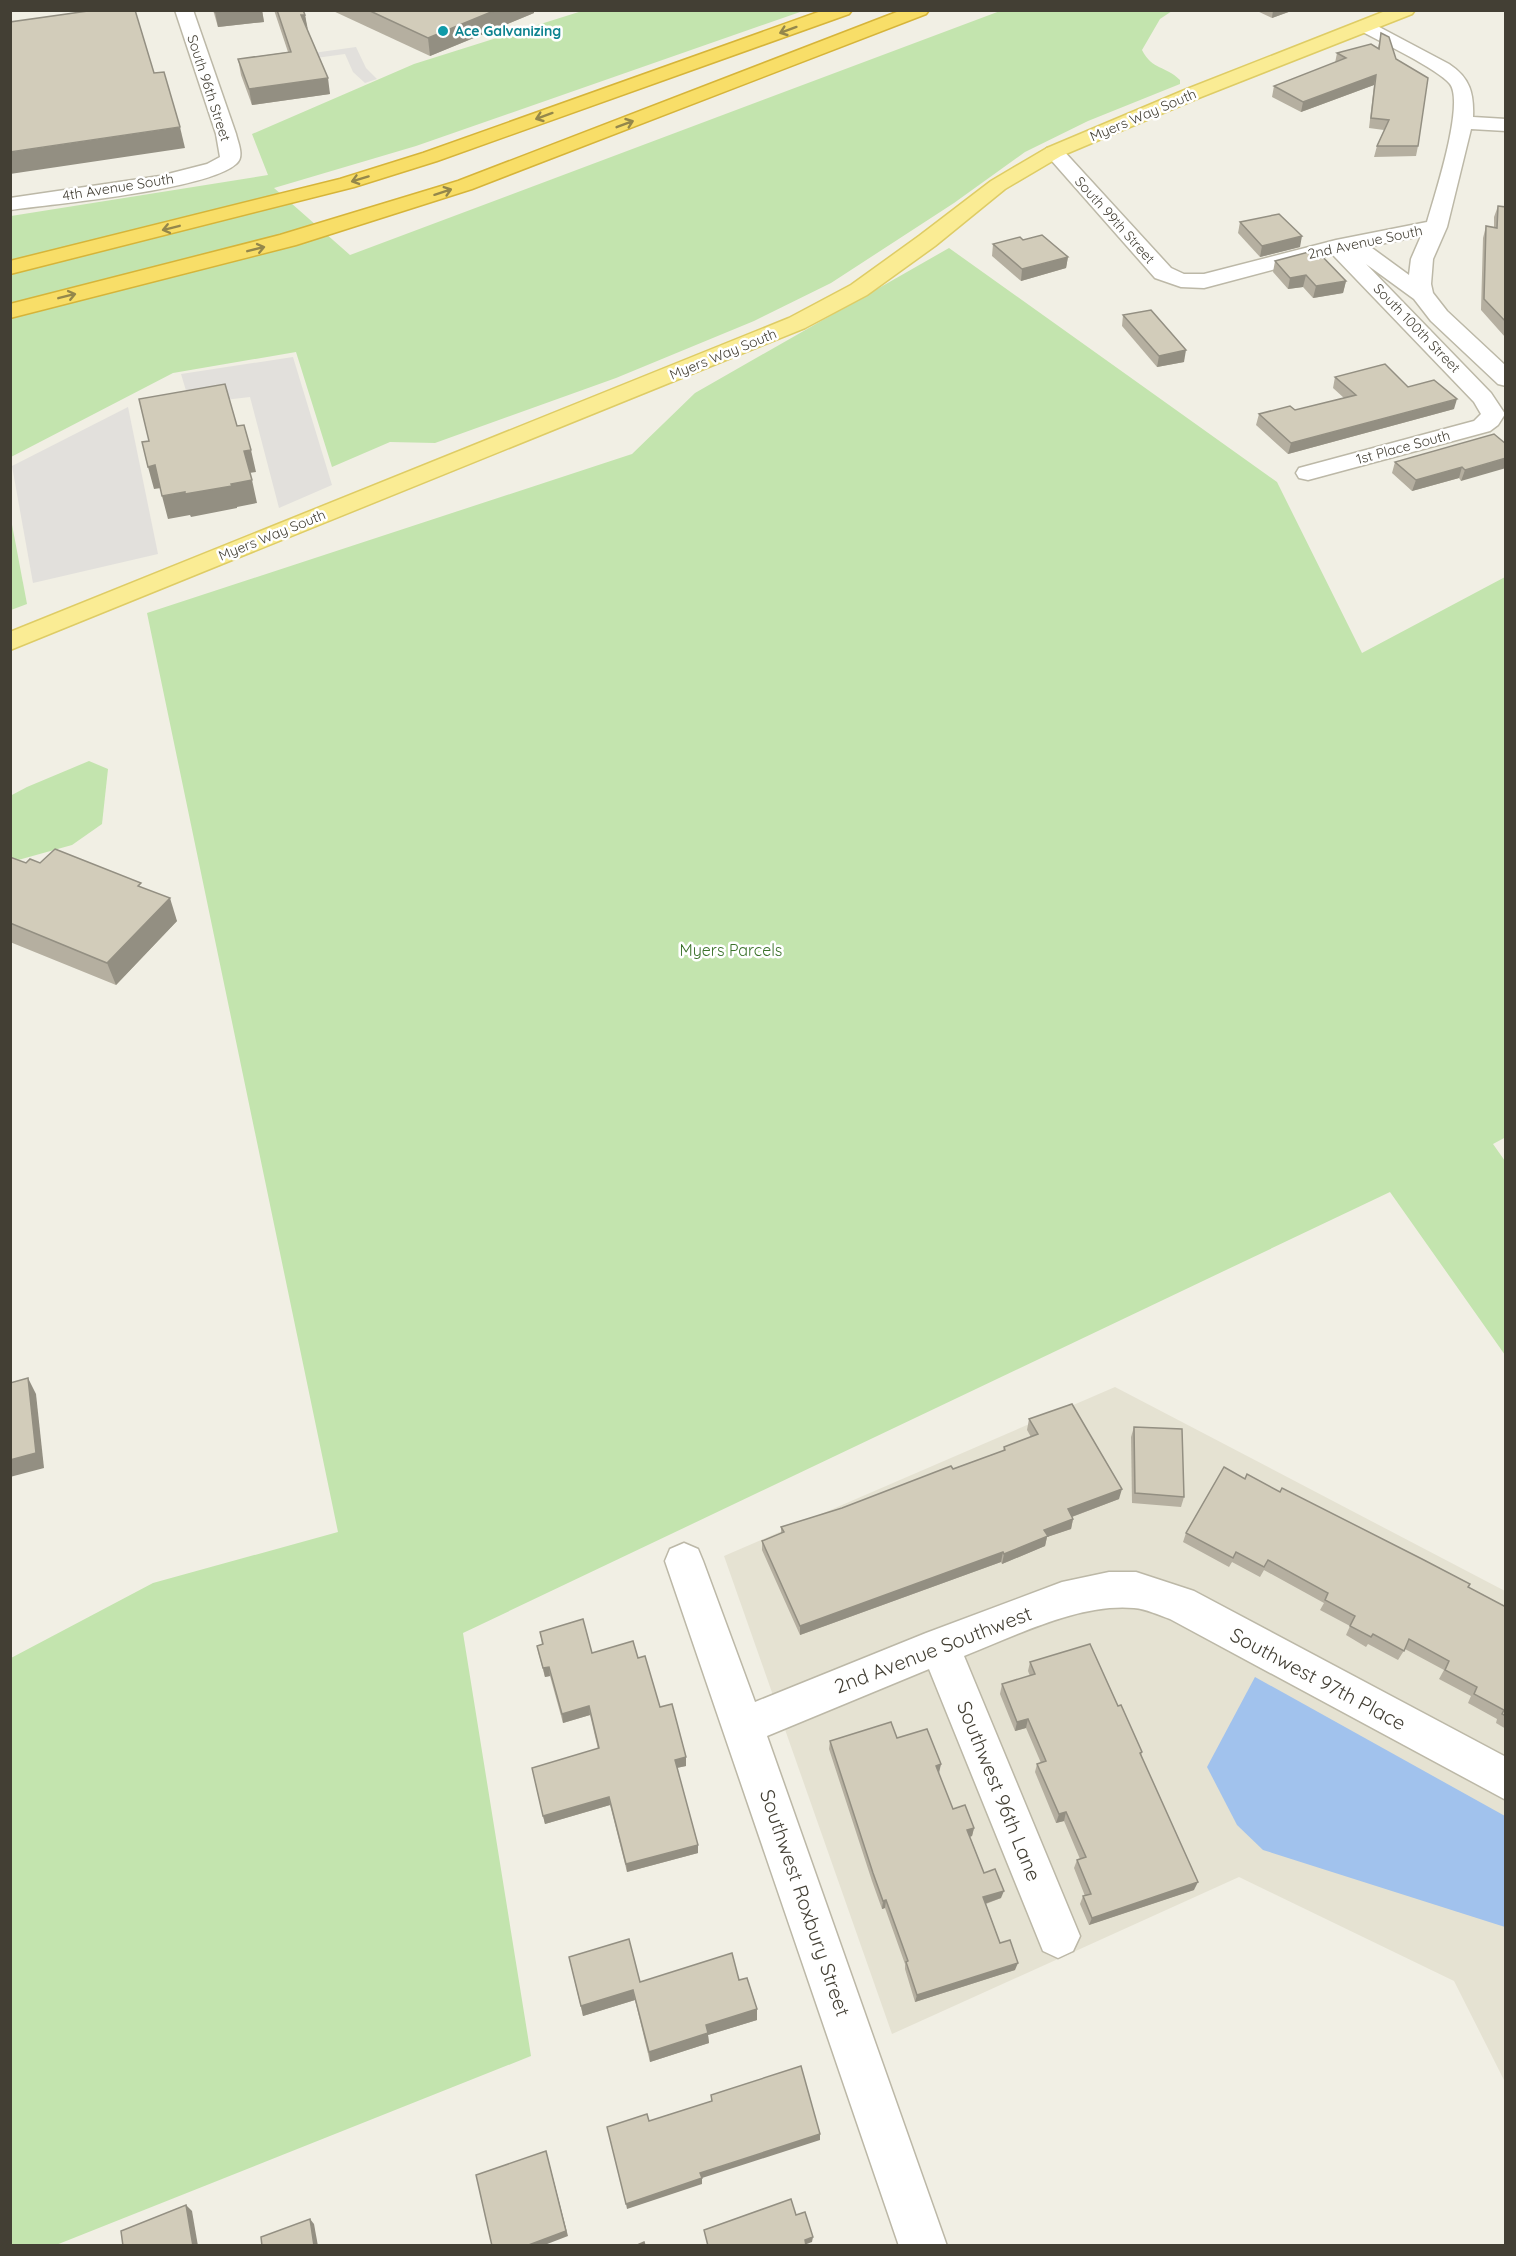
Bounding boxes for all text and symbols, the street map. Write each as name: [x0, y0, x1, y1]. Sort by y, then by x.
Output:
place label: Ace Galvanizing: [455, 22, 561, 40]
marker: Ace Galvanizing: [436, 24, 450, 38]
one-way arrow: [779, 26, 797, 37]
street label: South 96th Street: [183, 32, 235, 144]
street label: Myers Way South: [1087, 84, 1199, 146]
one-way arrow: [535, 112, 554, 123]
one-way arrow: [616, 117, 634, 128]
street label: 4th Avenue South: [61, 169, 175, 205]
street label: South 99th Street: [1071, 173, 1159, 268]
one-way arrow: [351, 174, 370, 185]
one-way arrow: [433, 186, 452, 197]
street label: 2nd Avenue South: [1306, 221, 1424, 263]
one-way arrow: [162, 222, 181, 234]
one-way arrow: [246, 242, 265, 254]
street label: South 100th Street: [1370, 280, 1464, 377]
one-way arrow: [57, 290, 76, 302]
street label: Myers Way South: [667, 324, 779, 384]
street label: 1st Place South: [1354, 426, 1452, 468]
street label: Myers Way South: [216, 505, 328, 565]
park label: Myers Parcels: [680, 940, 782, 960]
street label: 2nd Avenue Southwest: [831, 1600, 1035, 1699]
street label: Southwest 97th Place: [1226, 1622, 1410, 1735]
street label: Southwest 96th Lane: [952, 1697, 1047, 1884]
street label: Southwest Roxbury Street: [755, 1786, 856, 2020]

